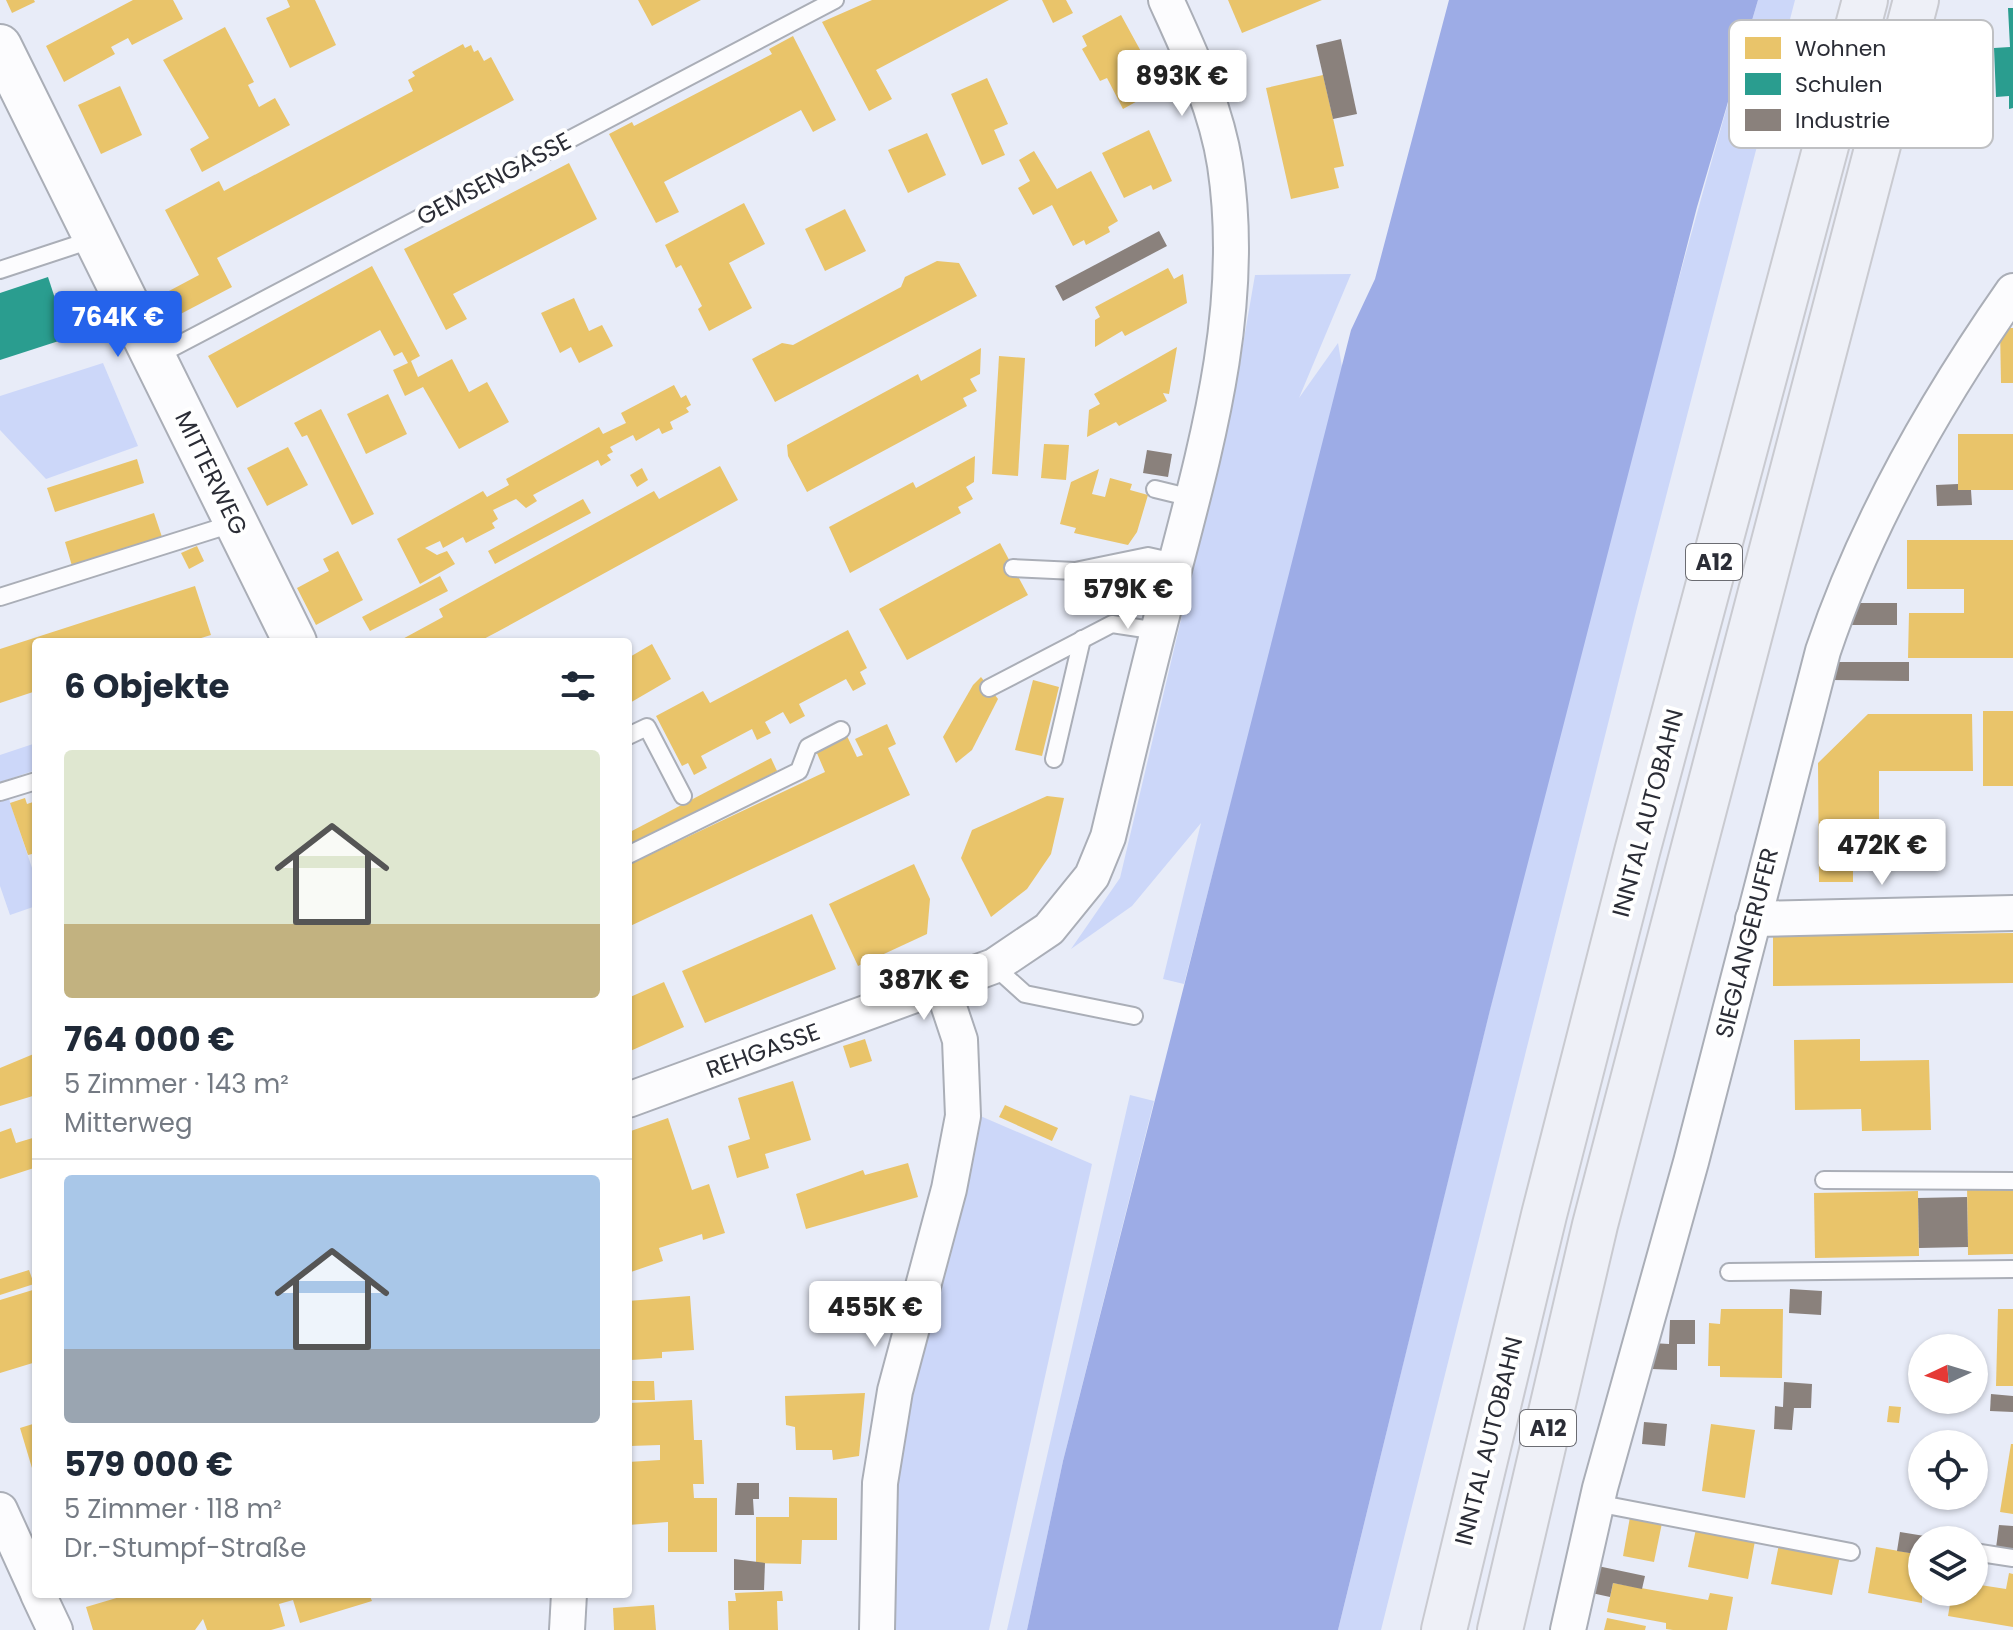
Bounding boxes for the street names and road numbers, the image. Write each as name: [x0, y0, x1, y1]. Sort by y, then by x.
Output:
street label: GEMSENGASSE: [411, 124, 577, 233]
street label: MITTERWEG: [167, 405, 256, 540]
road number: A12: [1686, 544, 1742, 580]
street label: INNTAL AUTOBAHN: [1604, 705, 1691, 921]
street label: SIEGLANGERUFER: [1707, 844, 1786, 1042]
street label: REHGASSE: [701, 1015, 824, 1086]
street label: INNTAL AUTOBAHN: [1447, 1333, 1530, 1549]
road number: A12: [1520, 1410, 1576, 1446]

